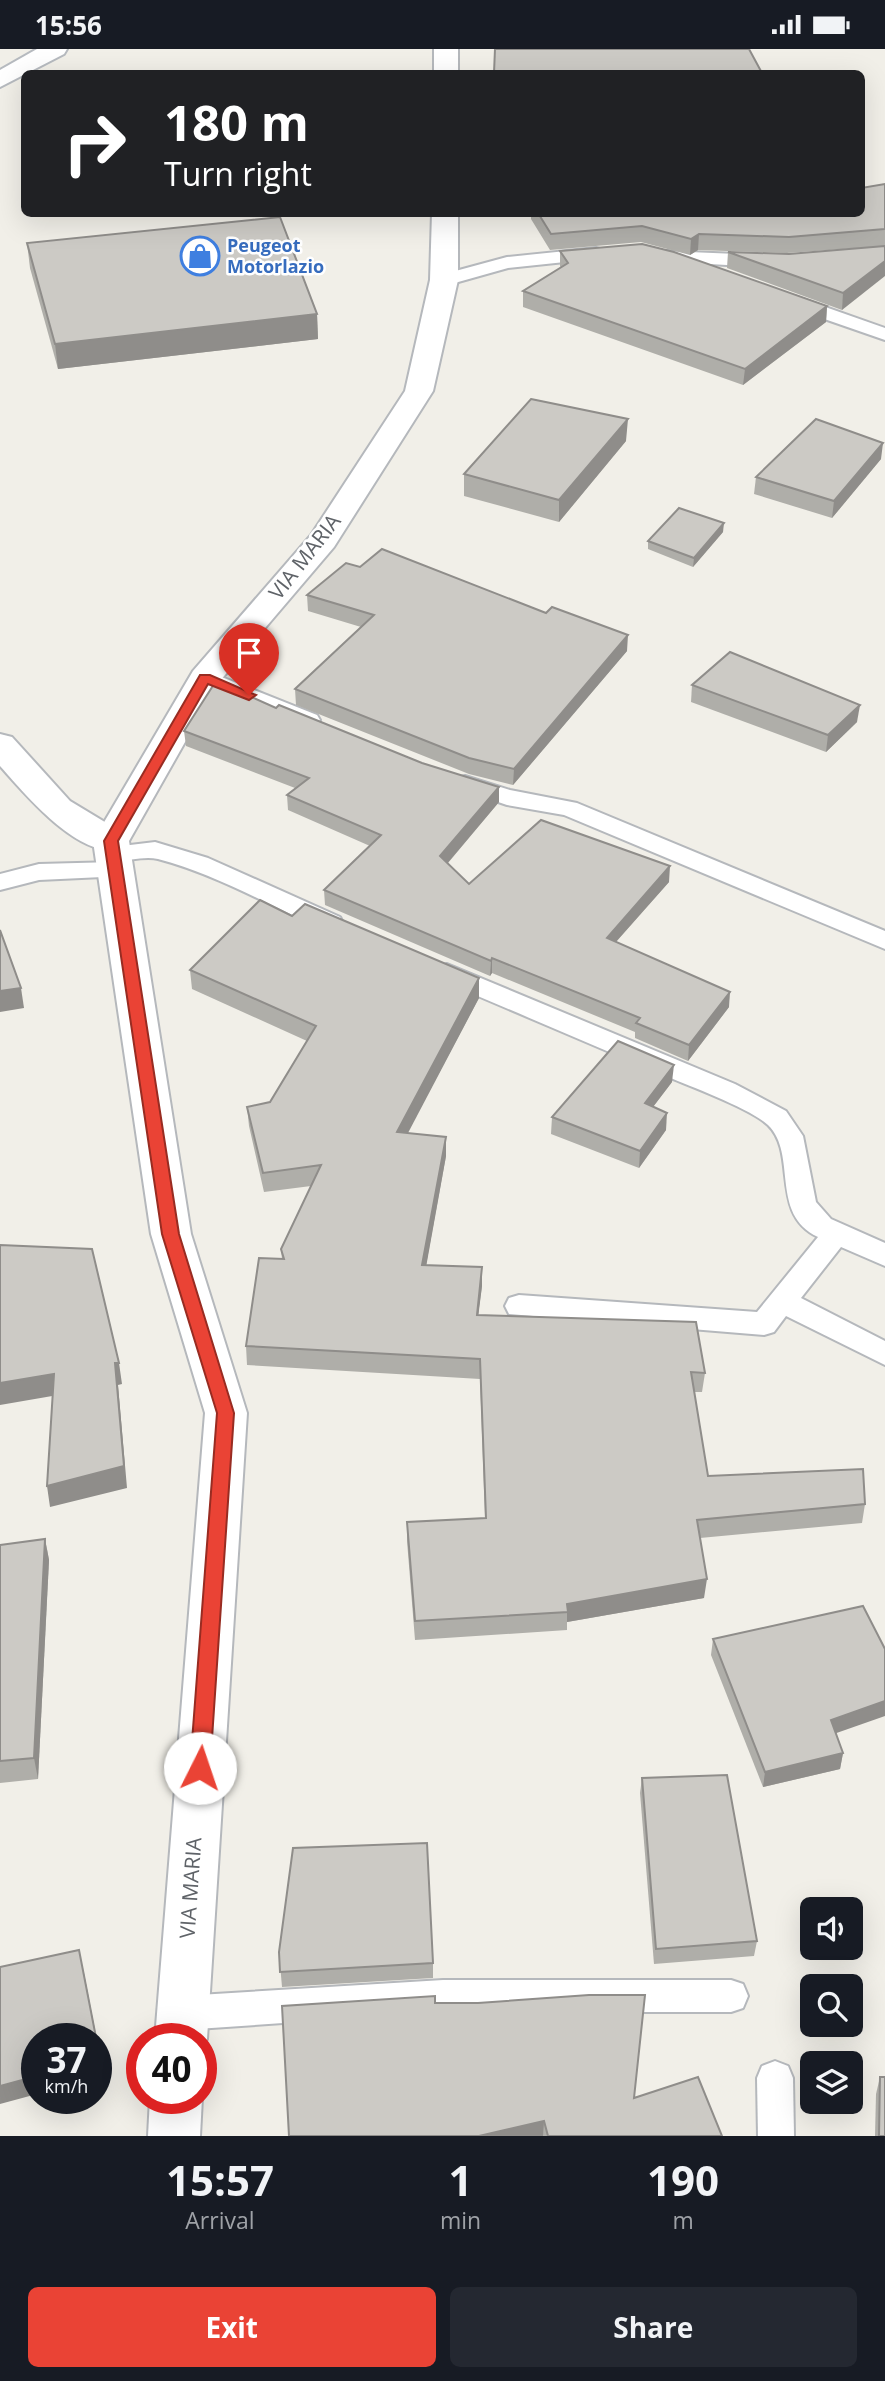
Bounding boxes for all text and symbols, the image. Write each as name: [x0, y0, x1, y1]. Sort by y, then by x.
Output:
text: 15:56: [35, 7, 102, 43]
text: 180 m: [164, 89, 309, 155]
icon: right: [49, 98, 140, 189]
text: Turn right: [164, 152, 312, 195]
place label: Peugeot Motorlazio: [227, 233, 324, 278]
shop icon: Peugeot Motorlazio: [179, 235, 221, 277]
street label: VIA MARIA: [262, 507, 347, 605]
pin: [219, 623, 279, 695]
icon: arrive: [230, 634, 268, 672]
position arrow: [163, 1731, 237, 1805]
street label: VIA MARIA: [173, 1836, 208, 1939]
map controls: [800, 1897, 863, 2114]
button: sound: [800, 1897, 863, 1960]
button: search: [800, 1974, 863, 2037]
speed limit sign: 40: [126, 2023, 217, 2114]
text: 37: [46, 2036, 87, 2083]
button: layers: [800, 2051, 863, 2114]
text: km/h: [45, 2074, 88, 2098]
text: 15:57: [166, 2151, 274, 2208]
text: 1: [448, 2151, 473, 2208]
text: 190: [647, 2151, 719, 2208]
text: Arrival: [185, 2204, 255, 2236]
text: min: [440, 2204, 481, 2236]
text: m: [672, 2204, 694, 2236]
button: Exit: [28, 2287, 436, 2367]
button: Share: [450, 2287, 857, 2367]

